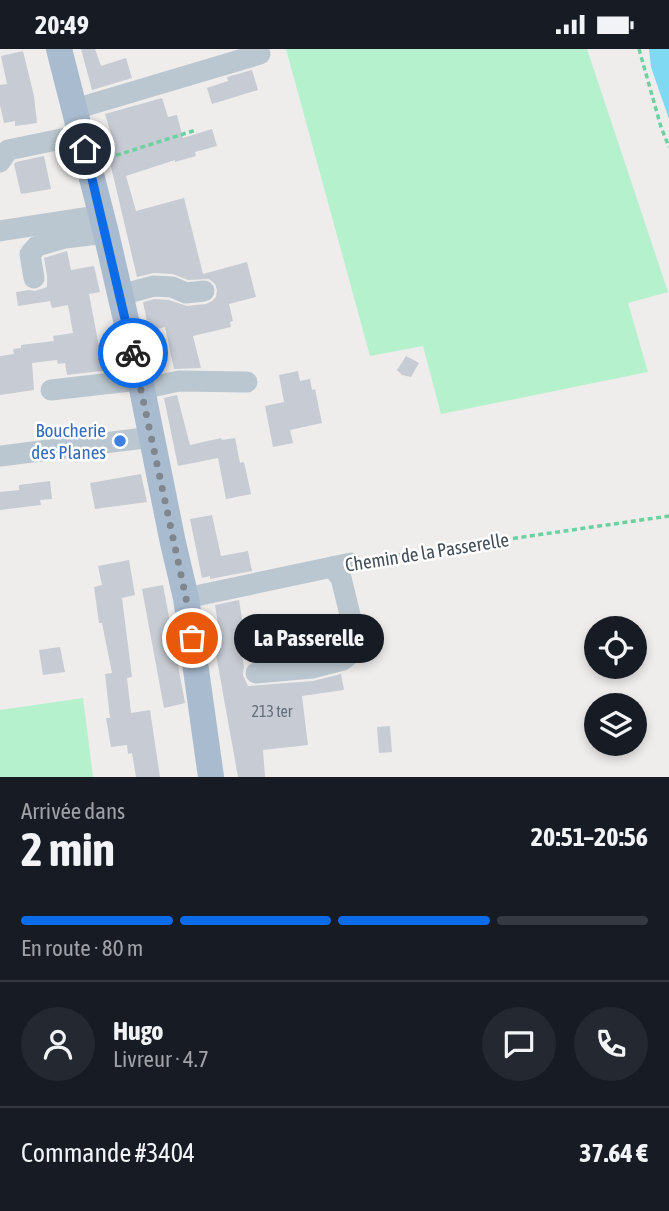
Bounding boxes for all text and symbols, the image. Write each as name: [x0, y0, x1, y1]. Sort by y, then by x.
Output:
text: 20:49: [35, 10, 89, 40]
pin: [55, 119, 115, 179]
icon: home: [66, 130, 104, 168]
courier: [98, 318, 168, 388]
icon: bike: [114, 334, 152, 372]
place label: Boucherie des Planes: [31, 419, 106, 463]
marker: Boucherie des Planes: [112, 433, 128, 449]
street label: Chemin de la Passerelle: [344, 528, 510, 576]
pin: [162, 608, 222, 668]
callout: La Passerelle: [234, 613, 384, 663]
map controls: [584, 616, 647, 756]
button: locate: [584, 616, 647, 679]
icon: bag: [173, 619, 211, 657]
text: La Passerelle: [254, 625, 364, 651]
button: layers: [584, 693, 647, 756]
house number: 213 ter: [251, 702, 293, 720]
text: Arrivée dans: [21, 798, 125, 824]
text: 20:51–20:56: [531, 822, 648, 852]
text: 2 min: [21, 823, 115, 876]
text: En route · 80 m: [21, 935, 143, 961]
button: person: [21, 1007, 95, 1081]
button: chat: [482, 1007, 556, 1081]
button: phone: [574, 1007, 648, 1081]
text: Hugo: [113, 1016, 164, 1046]
text: Livreur · 4.7: [113, 1046, 209, 1072]
text: Commande #3404: [21, 1138, 195, 1168]
text: 37.64 €: [579, 1138, 648, 1168]

